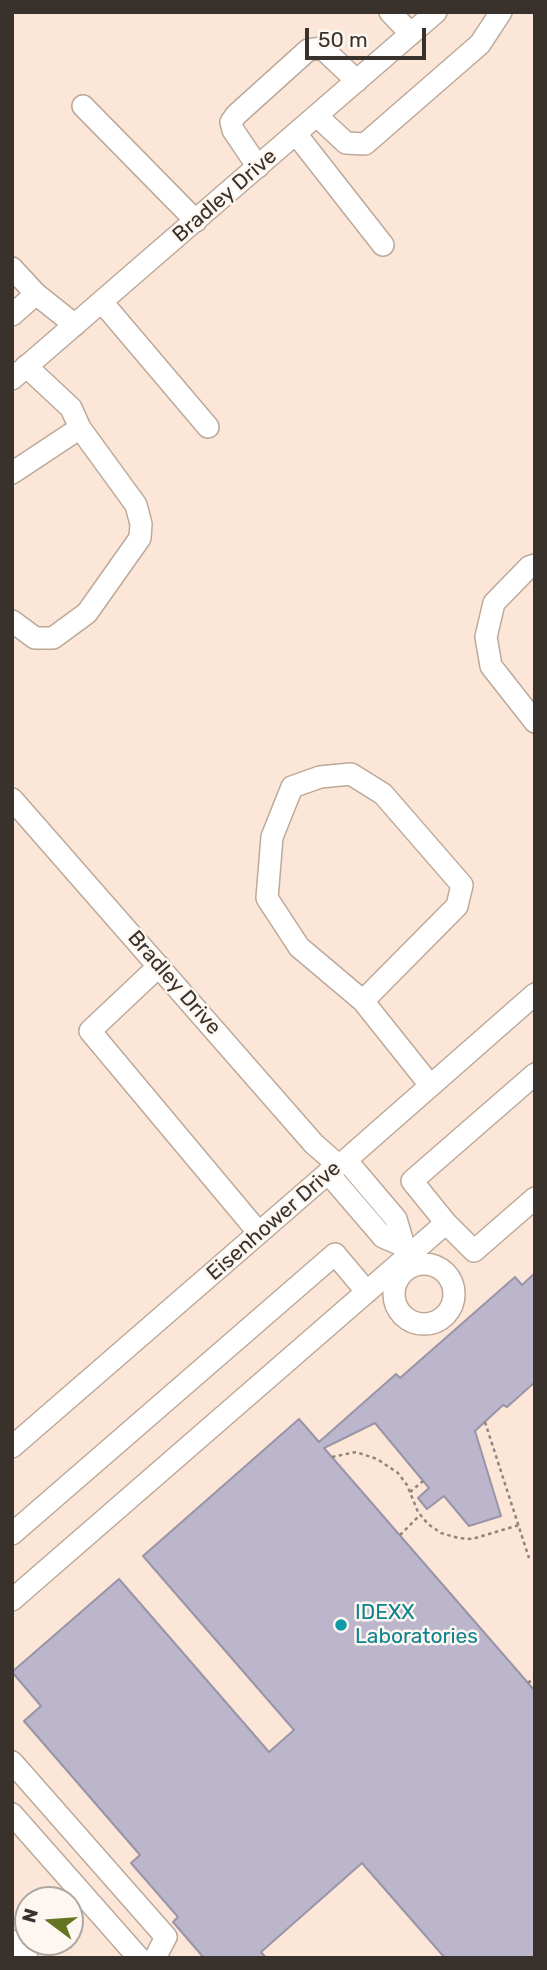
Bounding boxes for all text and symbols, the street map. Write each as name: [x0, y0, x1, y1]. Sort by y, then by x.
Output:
scale bar: [309, 14, 430, 58]
text: 50 m: [318, 27, 368, 52]
street label: Bradley Drive: [168, 144, 282, 248]
street label: Bradley Drive: [122, 926, 226, 1040]
street label: Eisenhower Drive: [202, 1156, 346, 1286]
place label: IDEXX Laboratories: [355, 1600, 478, 1650]
marker: IDEXX Laboratories: [333, 1617, 349, 1633]
north arrow: [14, 1886, 84, 1956]
text: N: [17, 1906, 43, 1925]

